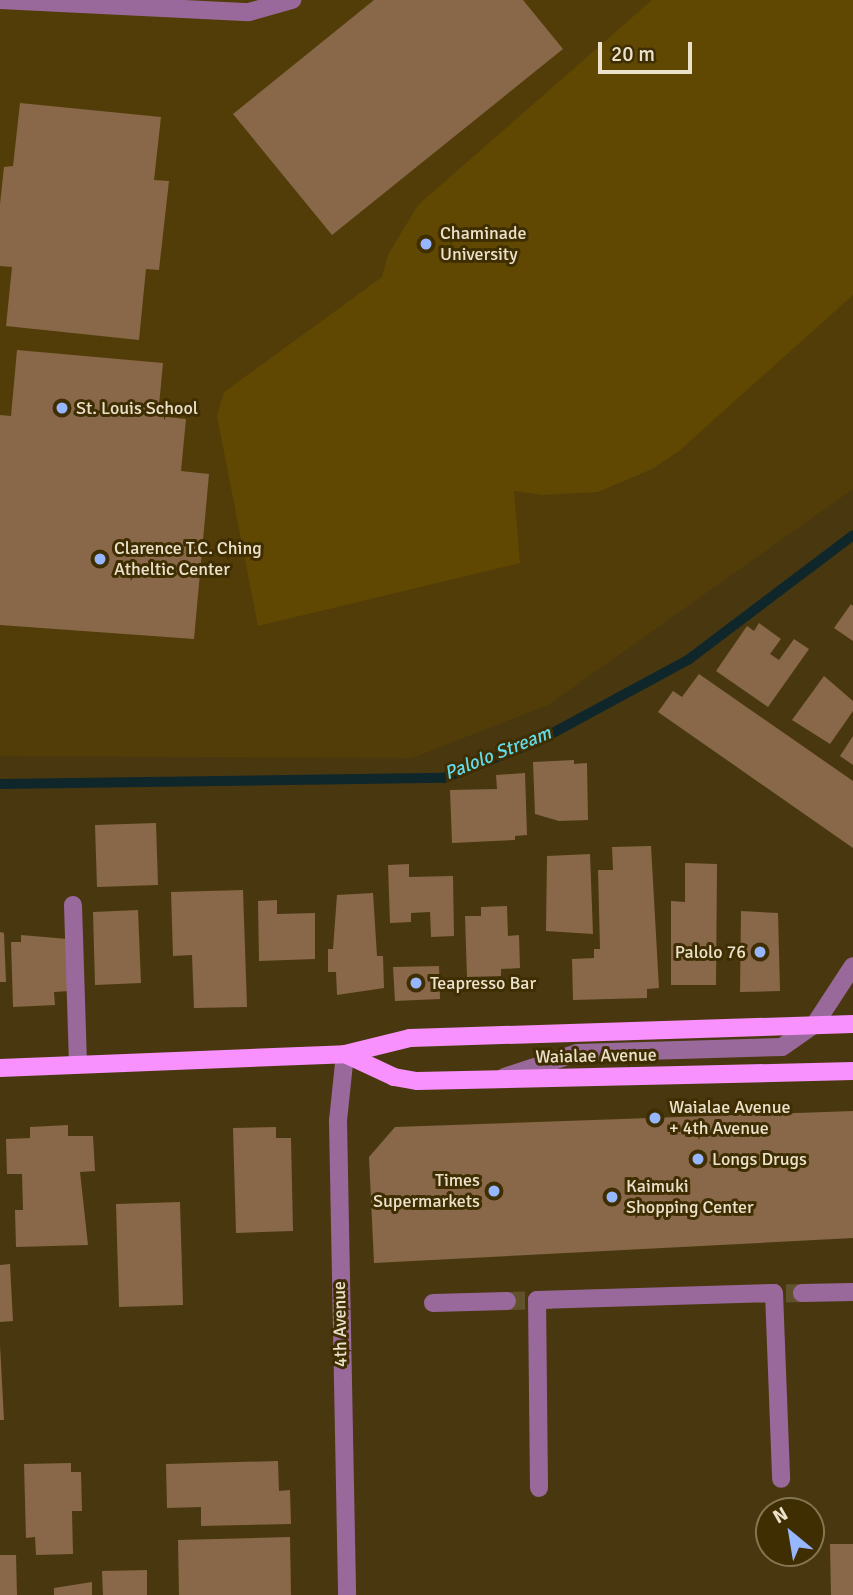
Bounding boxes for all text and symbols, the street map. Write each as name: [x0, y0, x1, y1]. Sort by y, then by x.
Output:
scale bar: [601, 28, 696, 72]
text: 20 m: [611, 41, 655, 67]
place label: Chaminade University: [440, 223, 526, 266]
marker: Chaminade University: [418, 236, 434, 252]
place label: St. Louis School: [76, 397, 198, 419]
marker: St. Louis School: [54, 400, 70, 416]
place label: Clarence T.C. Ching Atheltic Center: [114, 538, 262, 580]
marker: Clarence T.C. Ching Atheltic Center: [92, 551, 108, 567]
water label: Palolo Stream: [441, 722, 555, 786]
place label: Palolo 76: [675, 941, 746, 963]
marker: Palolo 76: [752, 944, 768, 960]
place label: Teapresso Bar: [430, 972, 536, 994]
marker: Teapresso Bar: [408, 975, 424, 991]
street label: Waialae Avenue: [535, 1044, 657, 1068]
place label: Waialae Avenue + 4th Avenue: [669, 1097, 790, 1140]
marker: Waialae Avenue + 4th Avenue: [647, 1110, 663, 1126]
place label: Longs Drugs: [712, 1148, 807, 1170]
marker: Longs Drugs: [690, 1151, 706, 1167]
place label: Times Supermarkets: [373, 1170, 480, 1212]
place label: Kaimuki Shopping Center: [626, 1176, 754, 1218]
marker: Times Supermarkets: [486, 1183, 502, 1199]
marker: Kaimuki Shopping Center: [604, 1189, 620, 1205]
street label: 4th Avenue: [328, 1281, 352, 1367]
north arrow: [755, 1497, 825, 1567]
text: N: [769, 1502, 792, 1529]

